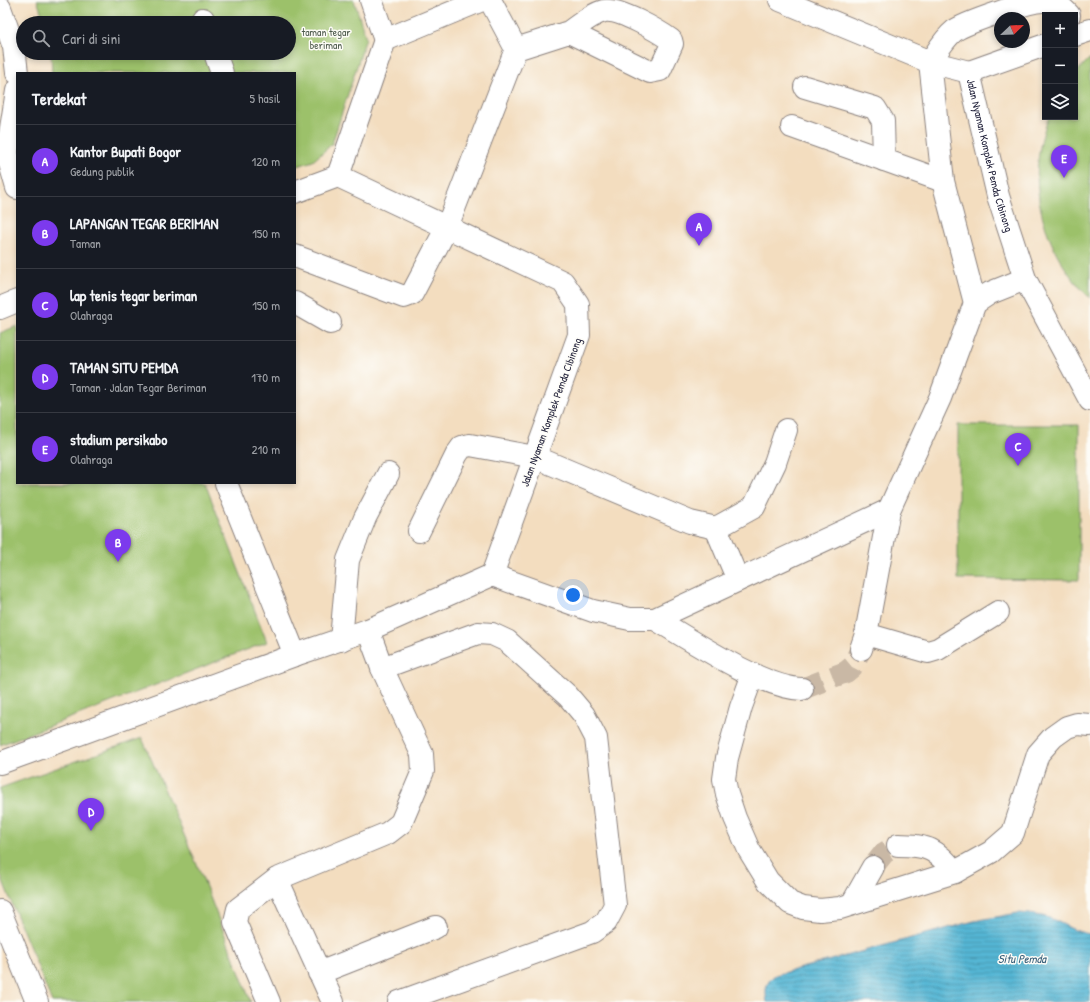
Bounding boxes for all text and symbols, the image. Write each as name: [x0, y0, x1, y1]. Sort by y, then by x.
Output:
north arrow: [994, 12, 1030, 48]
map controls: [1042, 12, 1078, 120]
button: +: [1042, 12, 1078, 48]
search box: [16, 16, 296, 60]
park label: taman tegar beriman: [302, 25, 351, 52]
icon: search: [30, 27, 52, 49]
text: Cari di sini: [62, 28, 121, 49]
button: −: [1042, 48, 1078, 84]
street label: Jalan Nyaman Komplek Pemda Cibinong: [964, 78, 1016, 234]
button: layers: [1042, 84, 1078, 120]
text: Terdekat: [32, 87, 86, 110]
text: 5 hasil: [250, 89, 280, 107]
text: Kantor Bupati Bogor: [70, 141, 181, 162]
pin: E: [1051, 145, 1077, 178]
text: A: [42, 152, 48, 170]
text: 120 m: [252, 152, 280, 170]
text: Gedung publik: [70, 162, 134, 180]
text: LAPANGAN TEGAR BERIMAN: [70, 213, 219, 234]
pin: A: [686, 213, 712, 246]
text: B: [42, 224, 48, 242]
text: 150 m: [252, 224, 280, 242]
text: Taman: [70, 234, 101, 252]
text: lap tenis tegar beriman: [70, 285, 197, 306]
text: C: [41, 296, 49, 314]
text: 150 m: [252, 296, 280, 314]
text: Olahraga: [70, 306, 112, 324]
street label: Jalan Nyaman Komplek Pemda Cibinong: [518, 336, 584, 488]
text: TAMAN SITU PEMDA: [70, 357, 178, 378]
text: D: [42, 368, 48, 386]
text: 170 m: [251, 368, 280, 386]
text: Taman · Jalan Tegar Beriman: [70, 378, 207, 396]
text: stadium persikabo: [70, 429, 167, 450]
pin: C: [1005, 433, 1031, 466]
text: E: [42, 440, 48, 458]
text: 210 m: [252, 440, 280, 458]
text: Olahraga: [70, 450, 112, 468]
pin: B: [105, 529, 131, 562]
your location: [563, 585, 583, 605]
pin: D: [78, 798, 104, 831]
water label: Situ Pemda: [998, 950, 1047, 967]

